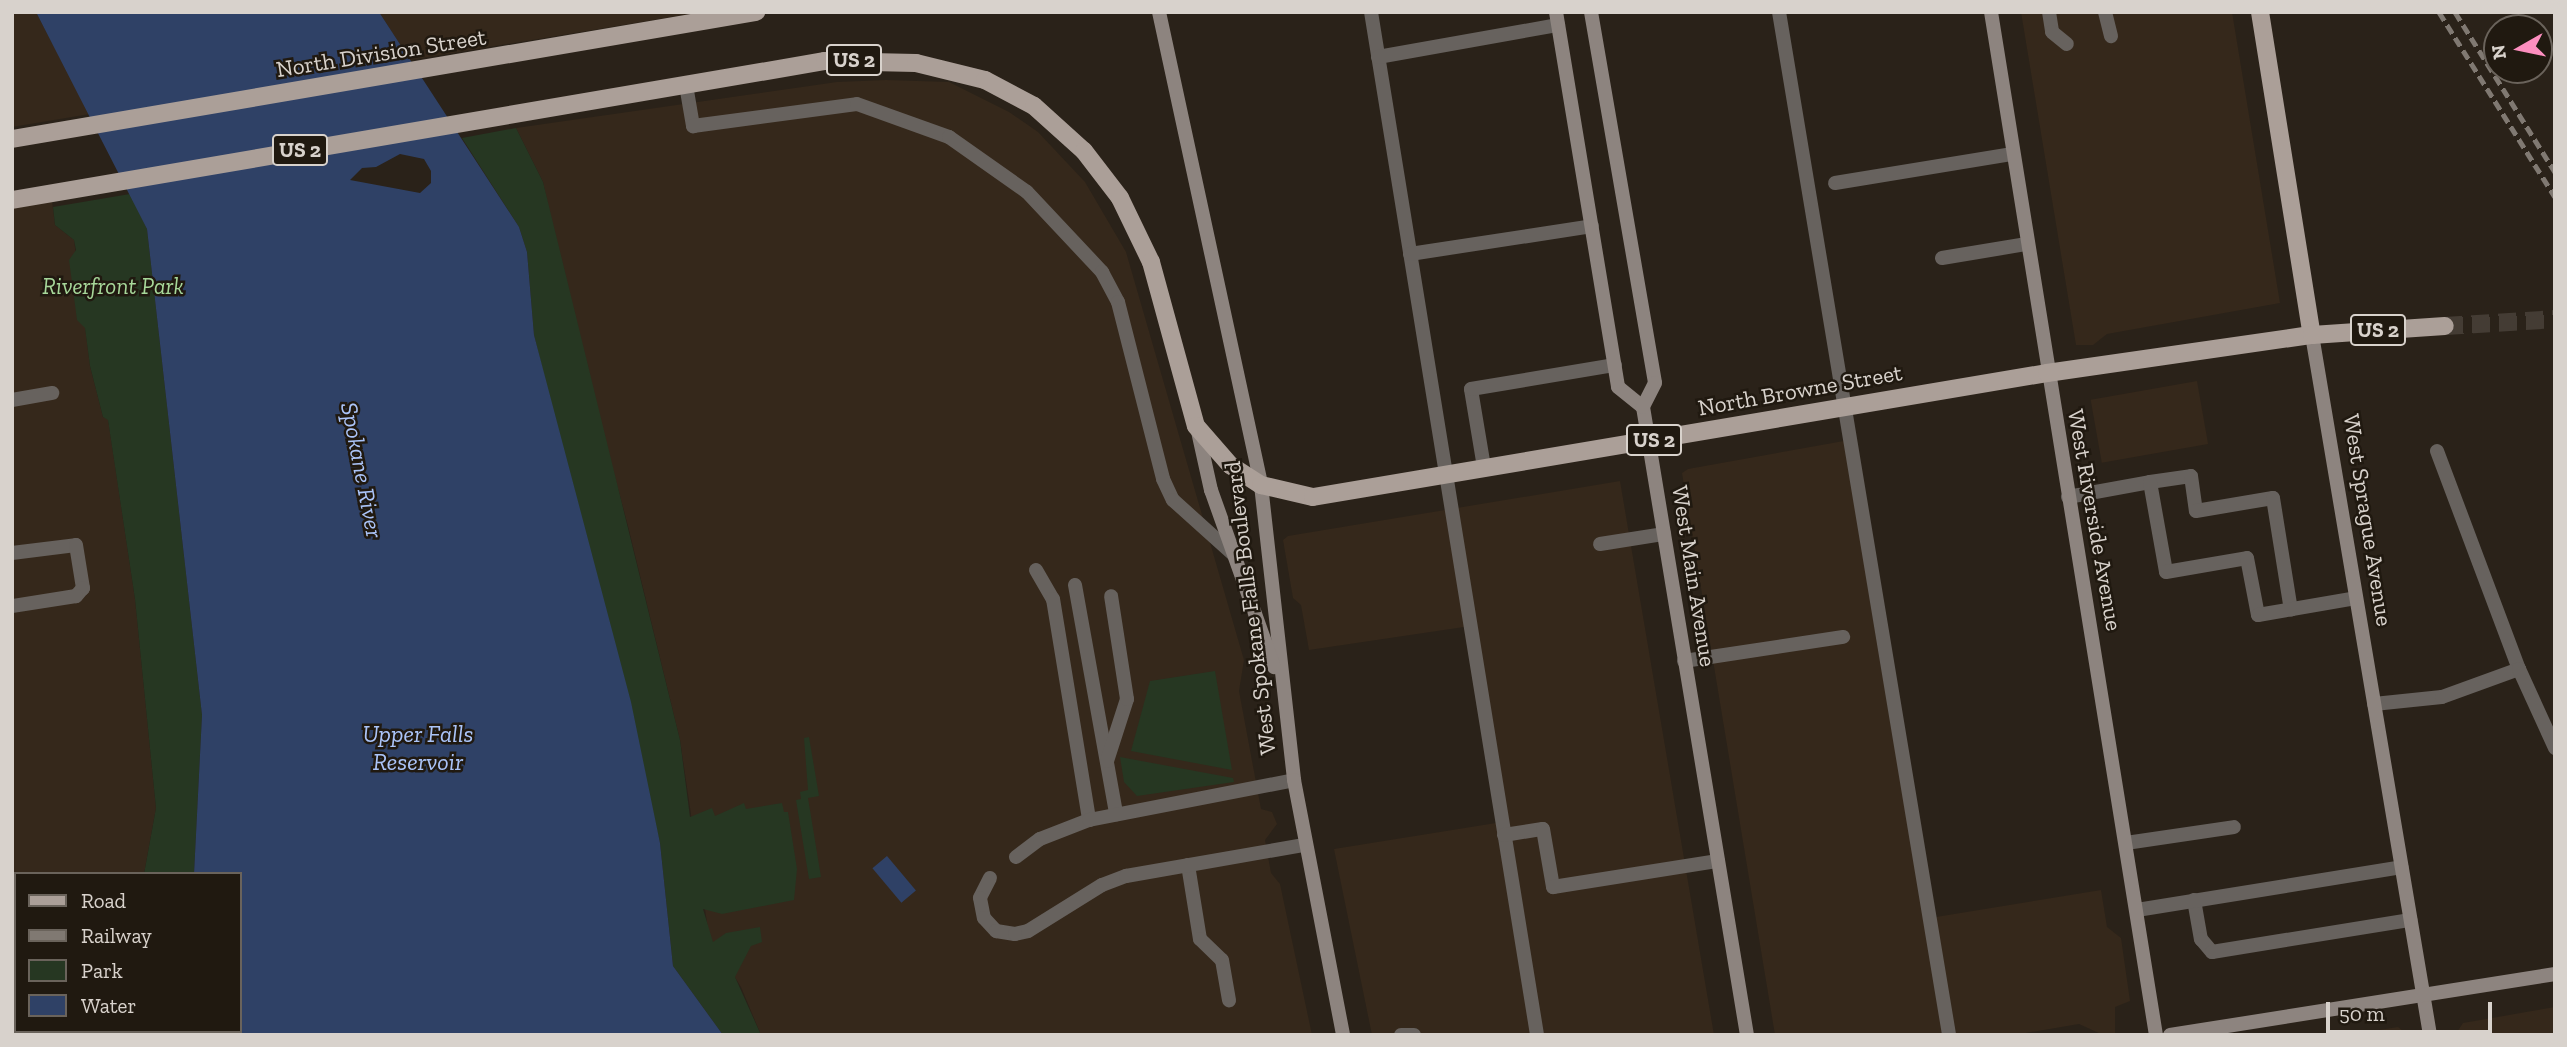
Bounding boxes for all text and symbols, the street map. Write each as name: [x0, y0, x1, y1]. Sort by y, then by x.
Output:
north arrow: [2483, 14, 2553, 84]
street label: North Division Street: [274, 23, 488, 83]
road number: US 2: [826, 42, 882, 78]
text: N: [2486, 43, 2511, 61]
road number: US 2: [272, 132, 328, 168]
park label: Riverfront Park: [42, 272, 184, 300]
road number: US 2: [2350, 312, 2406, 348]
street label: North Browne Street: [1696, 358, 1904, 422]
water label: Spokane River: [335, 400, 389, 540]
street label: West Riverside Avenue: [2062, 407, 2128, 633]
street label: West Sprague Avenue: [2338, 412, 2398, 628]
road number: US 2: [1626, 422, 1682, 458]
street label: West Spokane Falls Boulevard: [1218, 460, 1282, 756]
street label: West Main Avenue: [1666, 483, 1722, 669]
water label: Upper Falls Reservoir: [362, 720, 474, 776]
legend: [14, 872, 242, 1033]
text: Road: [81, 888, 126, 913]
text: Railway: [81, 923, 152, 948]
text: Park: [81, 958, 123, 983]
scale bar: [2329, 988, 2495, 1032]
text: Water: [81, 993, 136, 1018]
text: 50 m: [2339, 1001, 2385, 1026]

